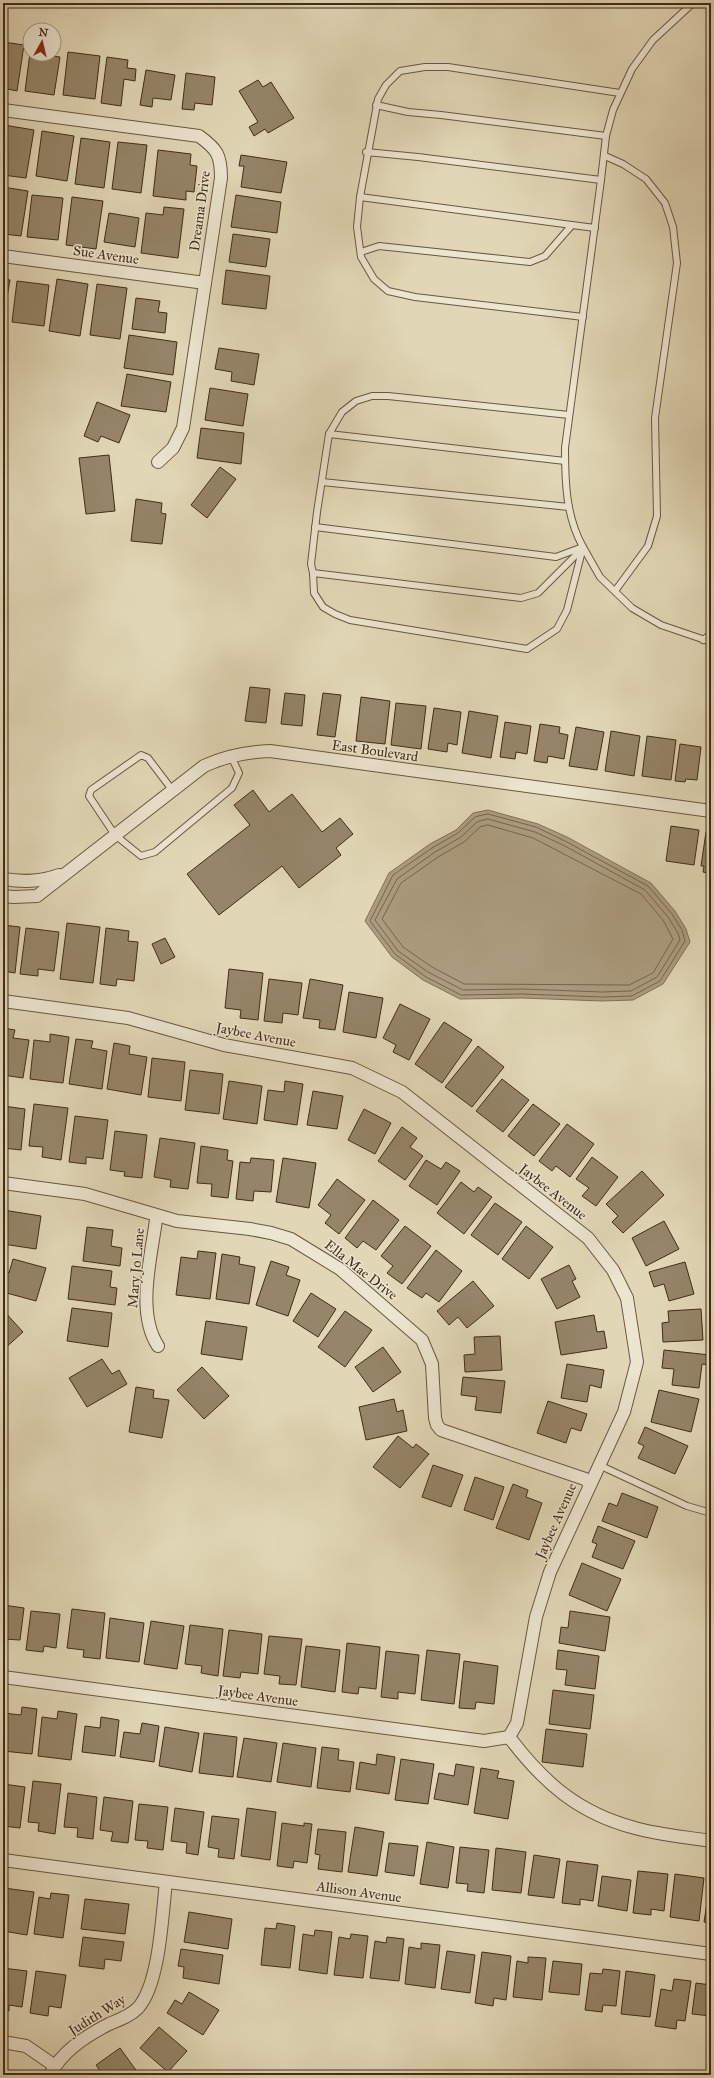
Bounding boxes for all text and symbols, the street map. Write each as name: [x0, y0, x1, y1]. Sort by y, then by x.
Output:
north arrow: [22, 22, 62, 62]
text: N: [38, 26, 50, 40]
street label: Dreama Drive: [186, 170, 214, 252]
street label: Sue Avenue: [72, 242, 140, 268]
street label: East Boulevard: [331, 737, 419, 765]
street label: Jaybee Avenue: [212, 1019, 298, 1052]
street label: Jaybee Avenue: [514, 1159, 590, 1225]
street label: Mary Jo Lane: [124, 1227, 149, 1309]
street label: Ella Mae Drive: [321, 1236, 401, 1304]
street label: Jaybee Avenue: [531, 1480, 581, 1564]
street label: Jaybee Avenue: [215, 1682, 300, 1711]
street label: Allison Avenue: [314, 1877, 403, 1906]
street label: Judith Way: [64, 1991, 130, 2041]

